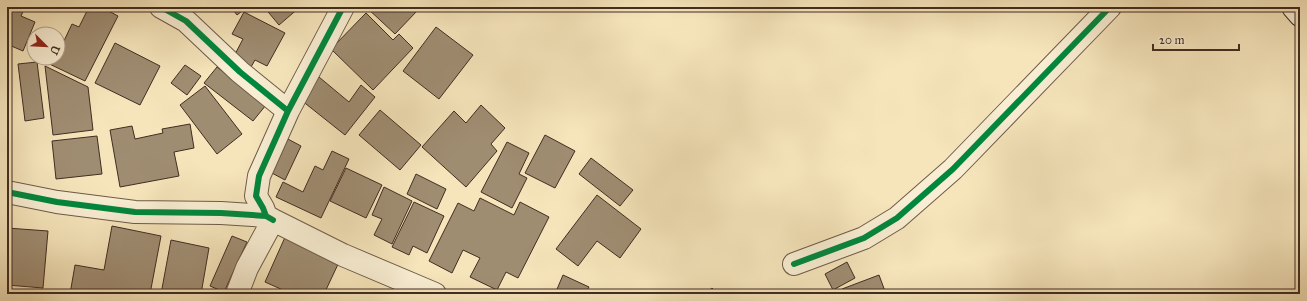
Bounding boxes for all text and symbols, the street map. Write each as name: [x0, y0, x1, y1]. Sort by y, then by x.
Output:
north arrow: [26, 26, 66, 66]
scale bar: [1153, 26, 1239, 52]
text: 20 m: [1159, 33, 1185, 47]
text: U: [47, 43, 62, 57]

